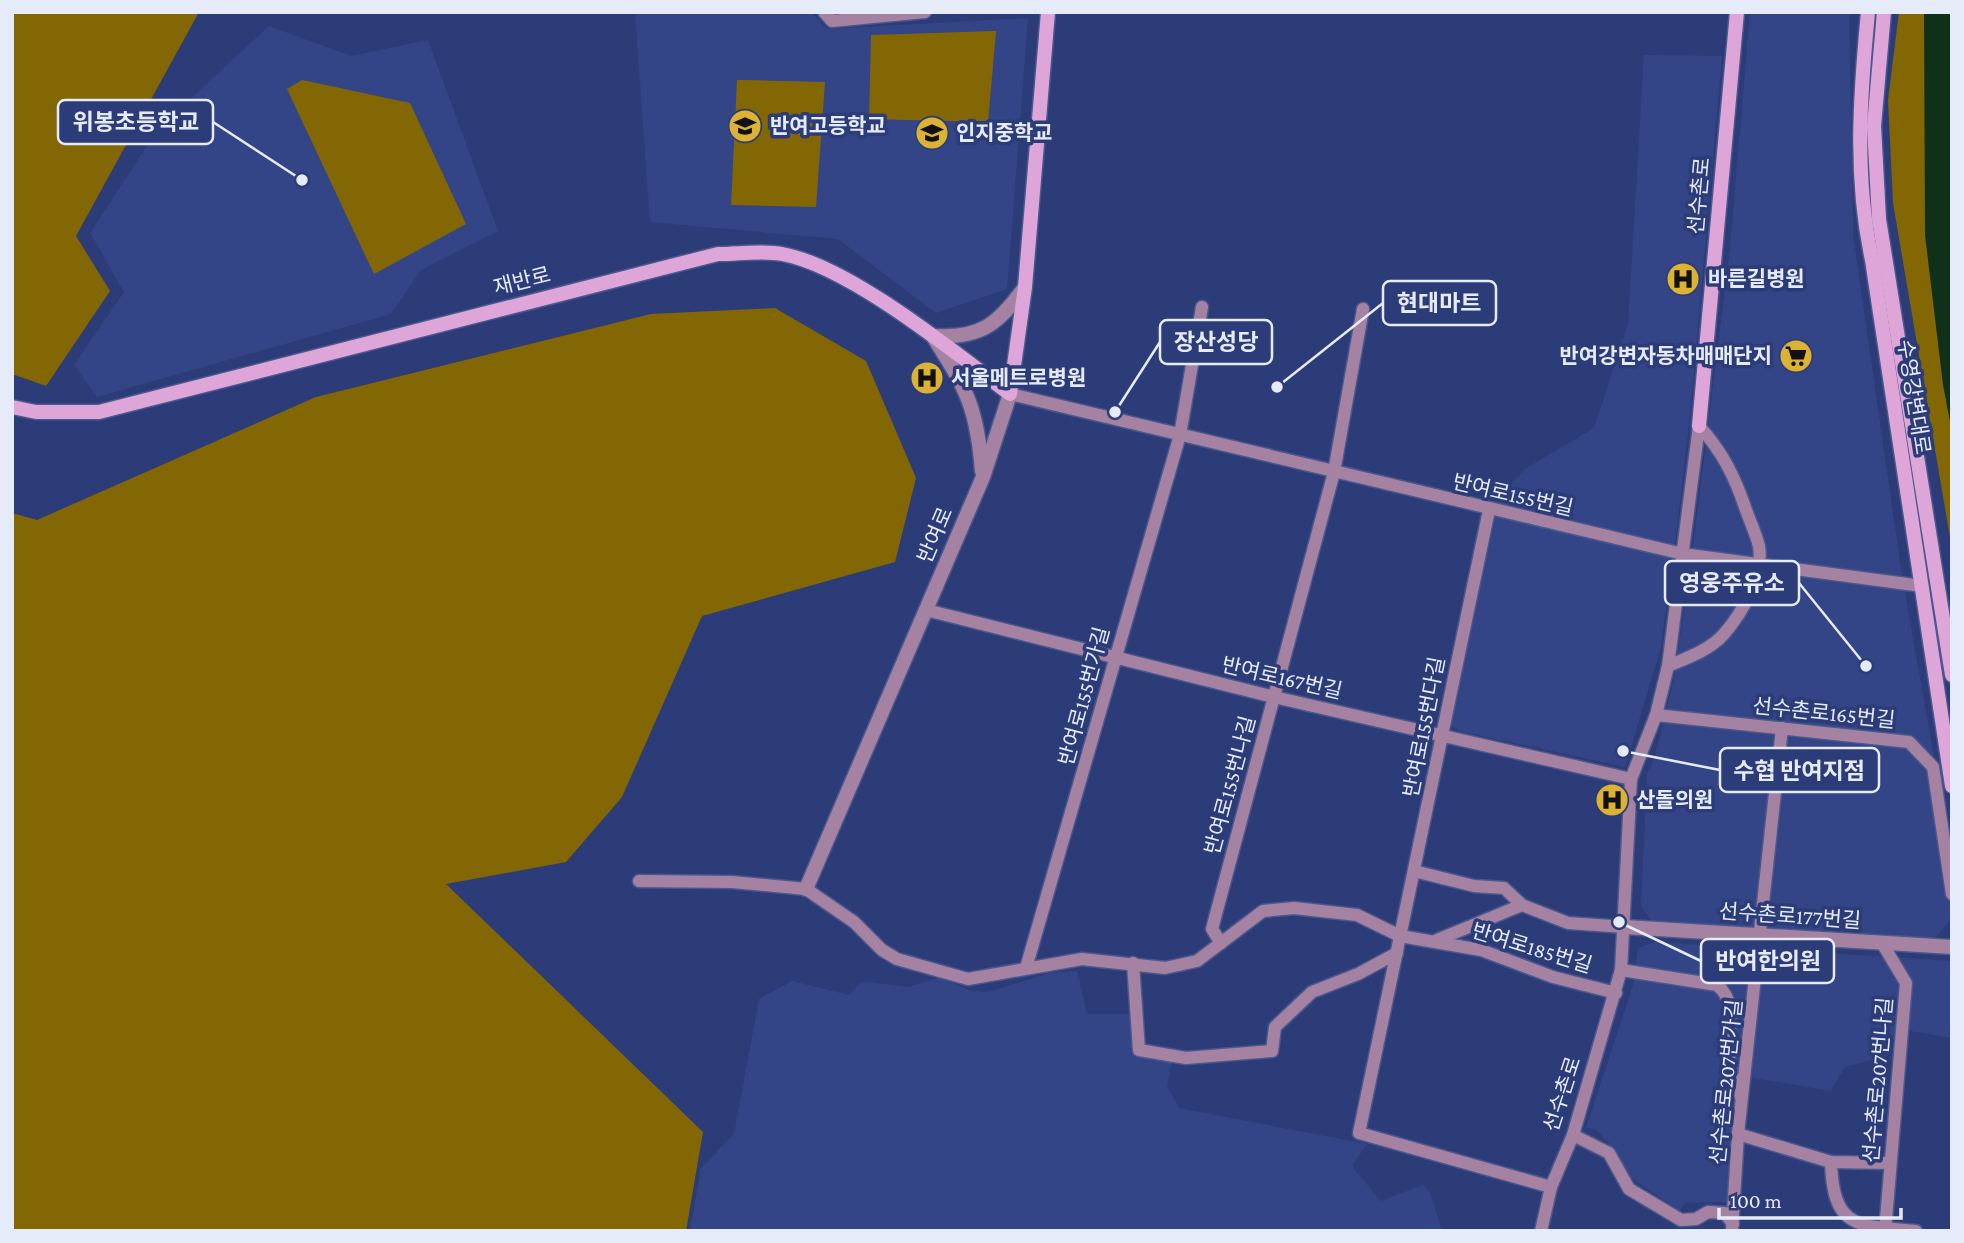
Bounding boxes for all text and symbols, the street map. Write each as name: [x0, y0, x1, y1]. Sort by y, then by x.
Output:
callout: 위봉초등학교: [58, 100, 213, 144]
school or university icon: 반여고등학교: [726, 107, 764, 145]
text: 위봉초등학교: [73, 109, 199, 135]
place label: 반여고등학교: [770, 114, 886, 138]
school or university icon: 인지중학교: [913, 114, 951, 152]
place label: 인지중학교: [956, 121, 1053, 145]
street label: 선수촌로: [1684, 156, 1714, 236]
hospital icon: 바른길병원: [1664, 260, 1702, 298]
street label: 재반로: [491, 262, 553, 300]
place label: 바른길병원: [1708, 267, 1805, 291]
callout: 현대마트: [1383, 281, 1496, 325]
text: 현대마트: [1397, 290, 1481, 316]
callout: 장산성당: [1160, 320, 1272, 364]
text: 장산성당: [1174, 329, 1258, 355]
supermarket icon: 반여강변자동차매매단지: [1777, 337, 1815, 375]
street label: 수영강변대로: [1893, 338, 1935, 456]
place label: 반여강변자동차매매단지: [1559, 344, 1772, 368]
hospital icon: 서울메트로병원: [908, 359, 946, 397]
place label: 서울메트로병원: [951, 366, 1086, 390]
street label: 반여로155번길: [1450, 469, 1576, 521]
street label: 반여로: [913, 504, 957, 566]
callout: 영웅주유소: [1665, 561, 1799, 605]
text: 영웅주유소: [1679, 570, 1785, 596]
street label: 반여로155번가길: [1054, 624, 1114, 768]
street label: 반여로167번길: [1219, 652, 1345, 704]
street label: 반여로155번다길: [1399, 655, 1449, 799]
street label: 선수촌로165번길: [1752, 694, 1896, 732]
street label: 반여로155번나길: [1200, 713, 1260, 857]
callout: 수협 반여지점: [1720, 748, 1879, 792]
text: 수협 반여지점: [1733, 758, 1865, 784]
hospital icon: 산돌의원: [1593, 781, 1631, 819]
place label: 산돌의원: [1636, 788, 1713, 812]
street label: 선수촌로177번길: [1718, 899, 1862, 933]
street label: 반여로185번길: [1469, 918, 1595, 978]
callout: 반여한의원: [1701, 939, 1834, 983]
text: 반여한의원: [1715, 948, 1821, 974]
street label: 선수촌로207번나길: [1859, 996, 1897, 1164]
street label: 선수촌로207번가길: [1705, 998, 1747, 1166]
street label: 선수촌로: [1539, 1054, 1585, 1134]
scale bar: [1719, 1176, 1901, 1220]
text: 100 m: [1730, 1189, 1782, 1213]

